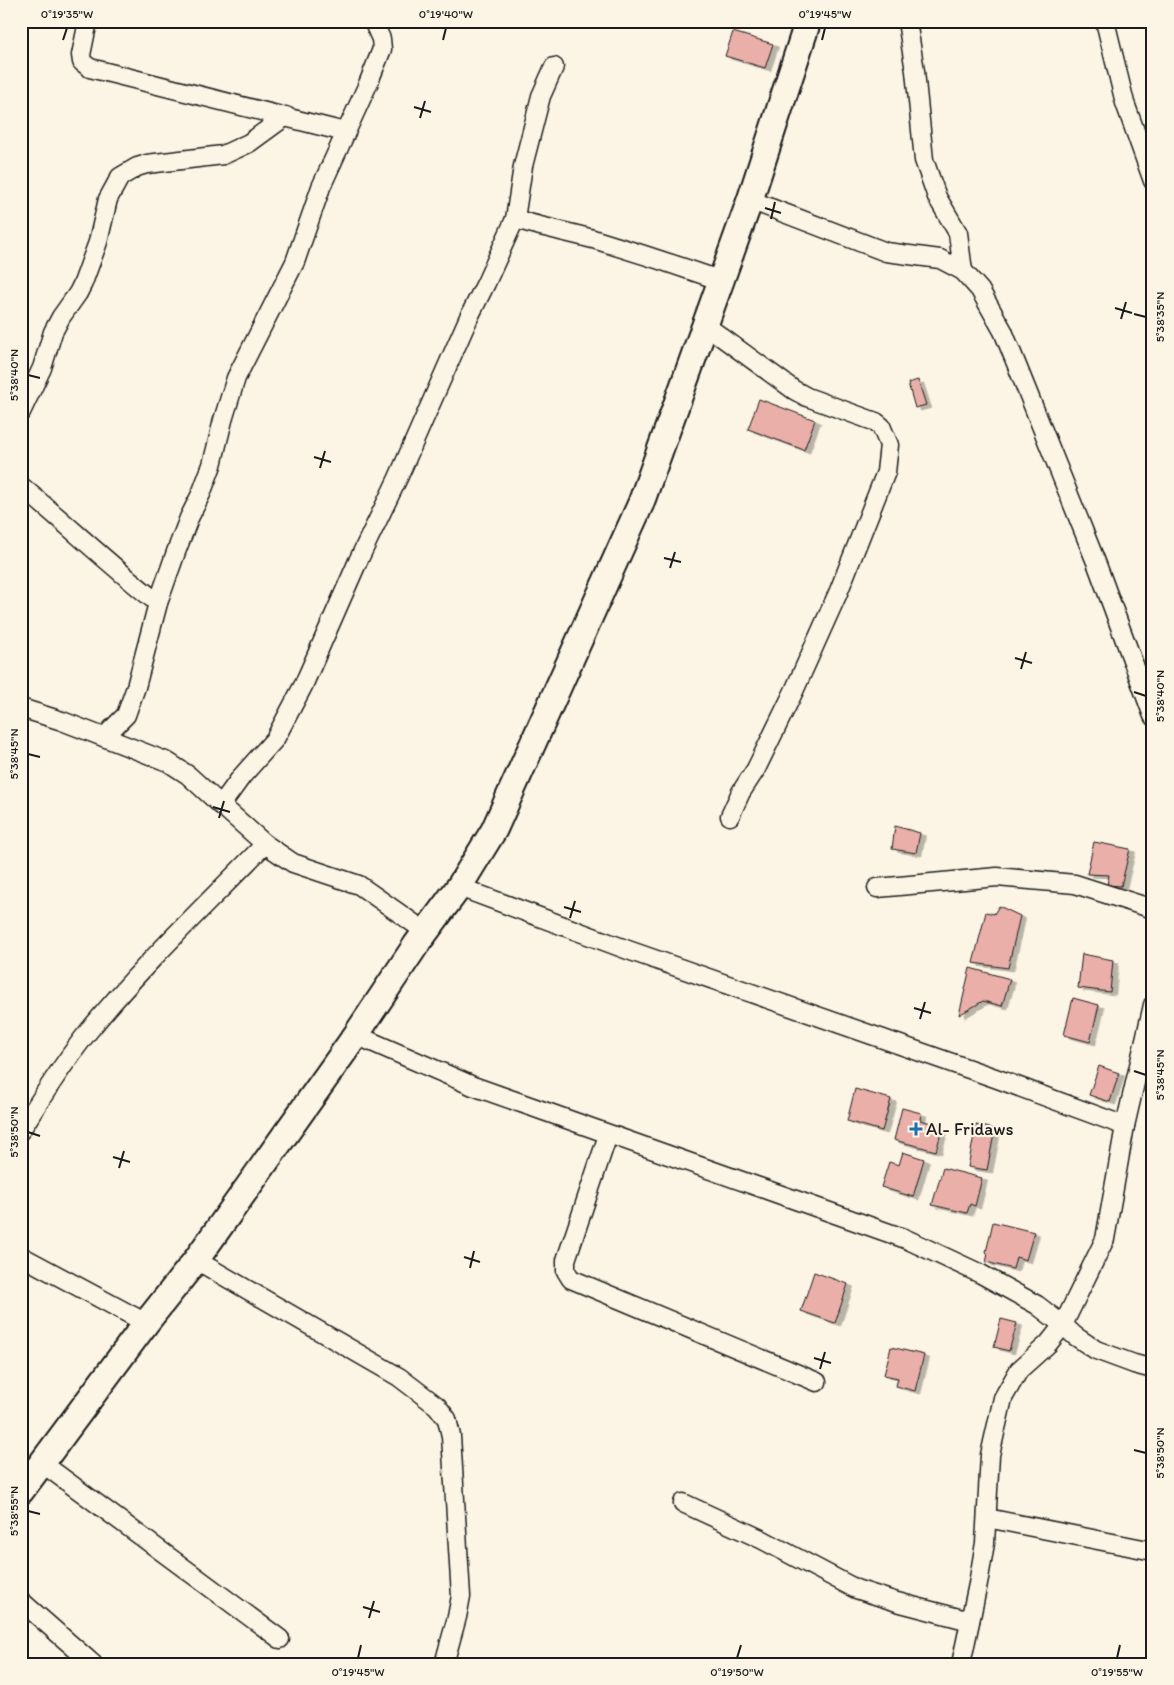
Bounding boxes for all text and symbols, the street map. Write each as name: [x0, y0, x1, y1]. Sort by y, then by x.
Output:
text: 0°19'35"W: [41, 7, 93, 21]
text: 0°19'40"W: [419, 7, 473, 21]
text: 0°19'45"W: [798, 7, 852, 21]
text: 5°38'35"N: [1153, 292, 1167, 342]
text: 5°38'40"N: [7, 349, 21, 401]
text: 5°38'40"N: [1153, 670, 1167, 722]
text: 5°38'45"N: [7, 728, 21, 780]
text: 5°38'45"N: [1153, 1049, 1167, 1101]
text: 5°38'50"N: [7, 1106, 21, 1158]
place label: Al- Fridaws: [926, 1118, 1013, 1140]
marker: Al- Fridaws: [910, 1123, 922, 1135]
text: 5°38'50"N: [1153, 1427, 1167, 1479]
text: 5°38'55"N: [7, 1486, 21, 1536]
text: 0°19'45"W: [331, 1665, 385, 1679]
text: 0°19'50"W: [710, 1665, 764, 1679]
text: 0°19'55"W: [1091, 1665, 1143, 1679]

